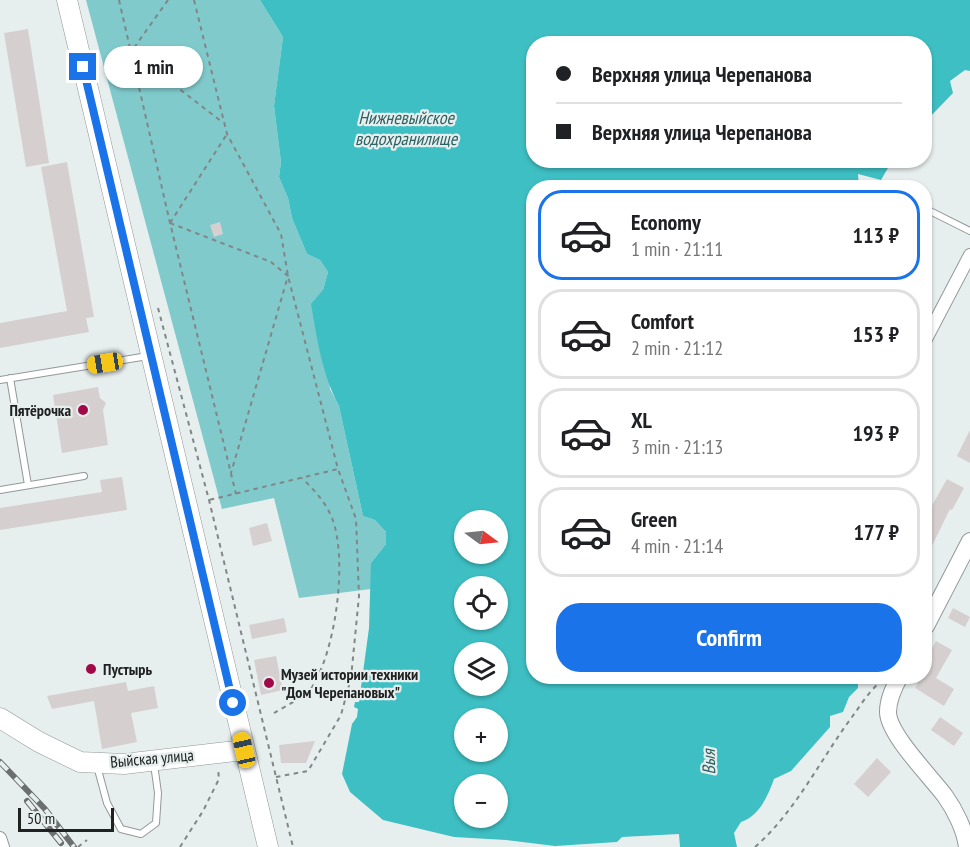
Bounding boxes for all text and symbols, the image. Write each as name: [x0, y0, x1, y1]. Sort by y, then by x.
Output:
callout: 1 min: [104, 46, 203, 88]
route end: [69, 53, 96, 80]
text: 1 min: [133, 54, 174, 80]
text: Верхняя улица Черепанова: [592, 60, 812, 88]
water label: Нижневыйское водохранилище: [355, 106, 459, 150]
text: Верхняя улица Черепанова: [592, 118, 812, 146]
icon: car: [559, 208, 613, 262]
text: Economy: [631, 208, 701, 236]
text: 113 ₽: [852, 221, 899, 249]
text: 1 min · 21:11: [631, 236, 723, 262]
icon: car: [559, 307, 613, 361]
text: Comfort: [631, 307, 694, 335]
text: 153 ₽: [852, 320, 899, 348]
text: 2 min · 21:12: [631, 335, 723, 361]
car: [86, 351, 124, 375]
place label: Пятёрочка: [9, 400, 71, 420]
marker: Пятёрочка: [76, 403, 90, 417]
icon: car: [559, 406, 613, 460]
text: XL: [631, 406, 652, 434]
text: 193 ₽: [852, 419, 899, 447]
text: 3 min · 21:13: [631, 434, 723, 460]
icon: car: [559, 505, 613, 559]
text: Green: [631, 505, 677, 533]
north arrow: [454, 510, 508, 564]
map controls: [454, 510, 508, 828]
text: 177 ₽: [853, 518, 899, 546]
text: 4 min · 21:14: [631, 533, 723, 559]
button: locate: [454, 576, 508, 630]
button: Confirm: [556, 603, 902, 672]
button: layers: [454, 642, 508, 696]
place label: Пустырь: [103, 659, 152, 679]
marker: Пустырь: [84, 662, 98, 676]
place label: Музей истории техники "Дом Черепановых": [281, 664, 418, 702]
marker: Музей истории техники "Дом Черепановых": [262, 676, 276, 690]
route start: [219, 689, 246, 716]
button: +: [454, 708, 508, 762]
car: [231, 730, 257, 770]
street label: Выйская улица: [109, 744, 195, 772]
water label: Выя: [697, 747, 720, 775]
button: −: [454, 774, 508, 828]
scale bar: [18, 805, 114, 832]
text: 50 m: [27, 808, 55, 828]

